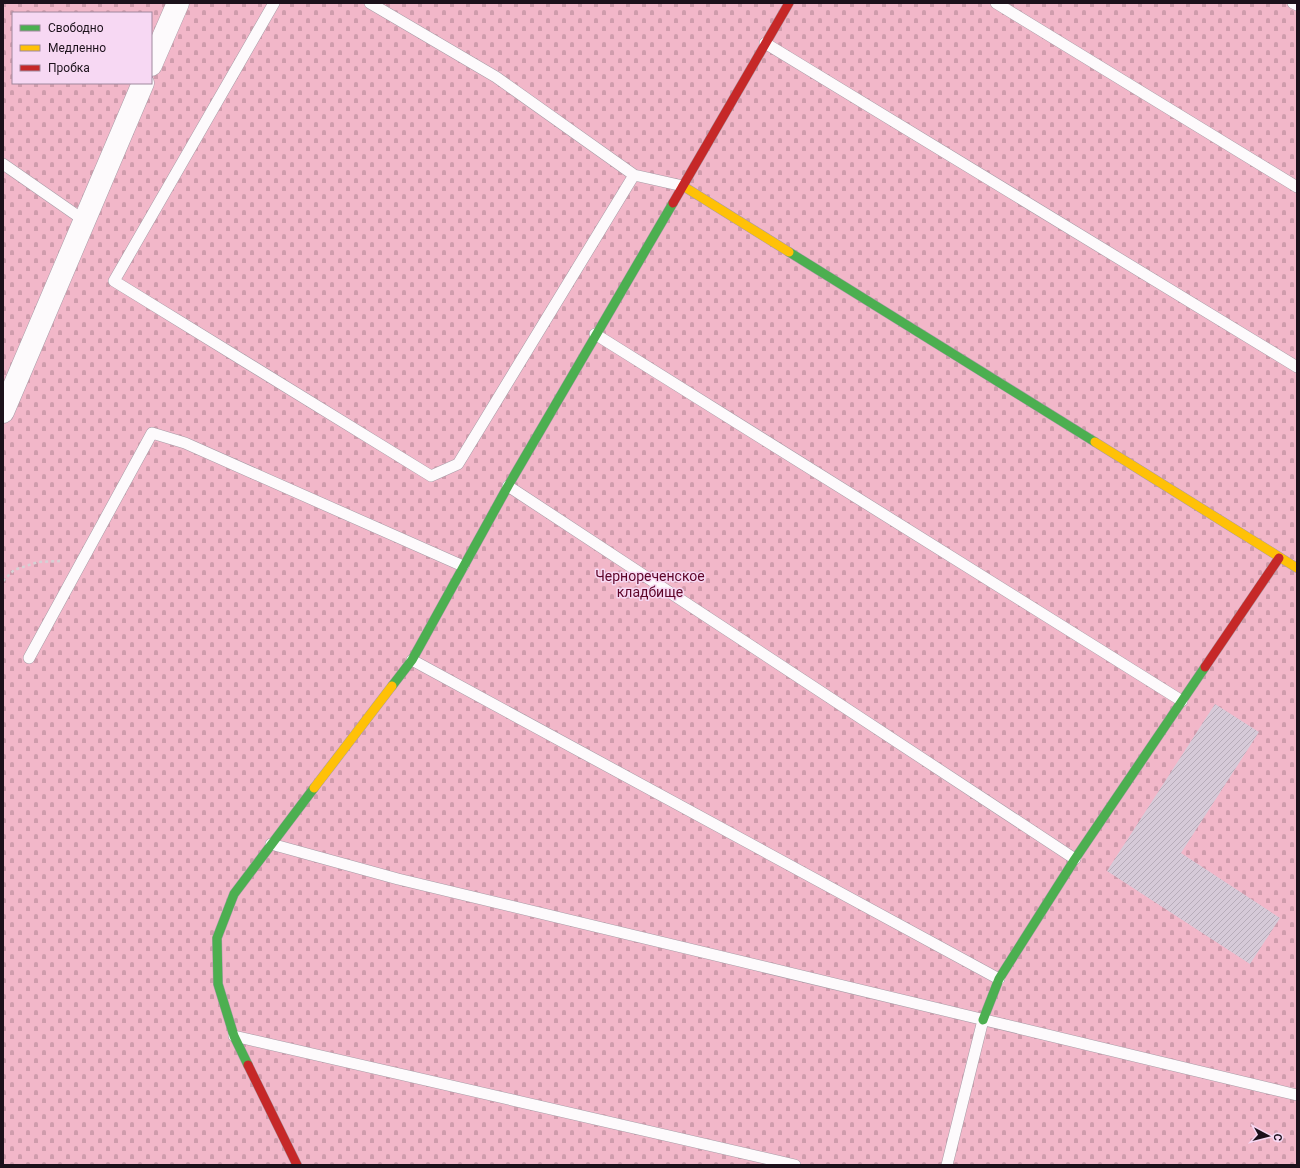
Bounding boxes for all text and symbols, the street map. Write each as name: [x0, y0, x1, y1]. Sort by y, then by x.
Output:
legend: [12, 12, 152, 84]
text: Свободно: [48, 21, 104, 35]
text: Медленно: [48, 41, 106, 55]
text: Пробка: [48, 61, 90, 75]
park label: Чернореченское кладбище: [595, 568, 705, 600]
north arrow: [1248, 1116, 1288, 1156]
text: С: [1271, 1133, 1284, 1142]

